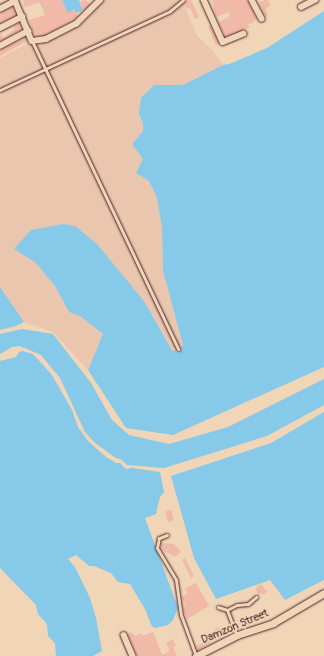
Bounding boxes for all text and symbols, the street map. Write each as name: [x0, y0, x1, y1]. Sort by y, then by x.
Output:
street label: Damzon Street: [199, 607, 271, 647]

